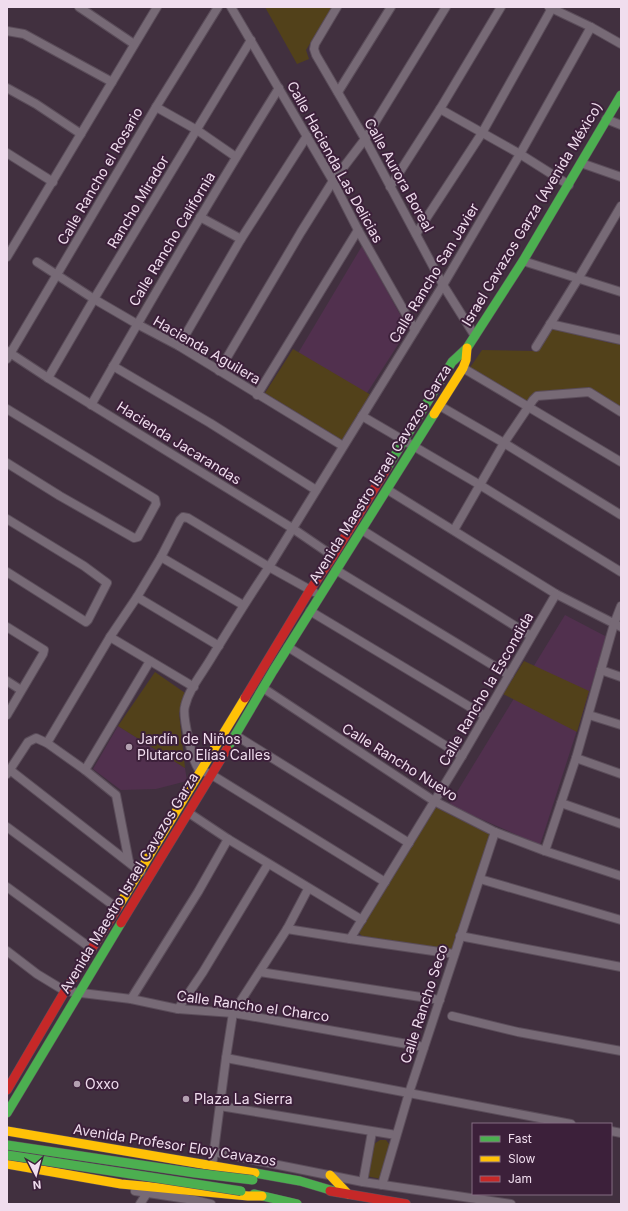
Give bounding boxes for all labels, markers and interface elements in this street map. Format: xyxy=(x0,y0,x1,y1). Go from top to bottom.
street label: Calle Hacienda Las Delicias xyxy=(284,78,387,246)
street label: Israel Cavazos Garza (Avenida México) xyxy=(458,99,605,329)
street label: Calle Rancho el Rosario xyxy=(53,104,146,247)
street label: Calle Aurora Boreal xyxy=(361,115,438,235)
street label: Rancho Mirador xyxy=(103,152,172,251)
street label: Calle Rancho California xyxy=(125,168,218,309)
street label: Calle Rancho San Javier xyxy=(385,200,482,346)
street label: Hacienda Aguilera xyxy=(151,312,264,387)
street label: Avenida Maestro Israel Cavazos Garza xyxy=(305,361,454,586)
street label: Hacienda Jacarandas xyxy=(114,397,245,488)
street label: Calle Rancho la Escondida xyxy=(435,609,537,769)
street label: Calle Rancho Nuevo xyxy=(339,719,461,804)
place label: Jardín de Niños Plutarco Elías Calles xyxy=(137,730,270,763)
marker: Jardín de Niños Plutarco Elías Calles xyxy=(124,742,134,752)
street label: Avenida Maestro Israel Cavazos Garza xyxy=(56,769,201,996)
street label: Calle Rancho Seco xyxy=(396,942,451,1066)
street label: Calle Rancho el Charco xyxy=(176,986,330,1025)
place label: Oxxo xyxy=(85,1075,119,1092)
marker: Oxxo xyxy=(72,1079,82,1089)
place label: Plaza La Sierra xyxy=(194,1090,293,1107)
marker: Plaza La Sierra xyxy=(181,1094,191,1104)
street label: Avenida Profesor Eloy Cavazos xyxy=(72,1120,278,1169)
legend xyxy=(472,1123,612,1195)
text: Fast xyxy=(508,1131,532,1146)
text: Slow xyxy=(508,1151,536,1166)
north arrow xyxy=(16,1155,56,1195)
text: Jam xyxy=(508,1171,532,1186)
text: N xyxy=(32,1178,42,1192)

